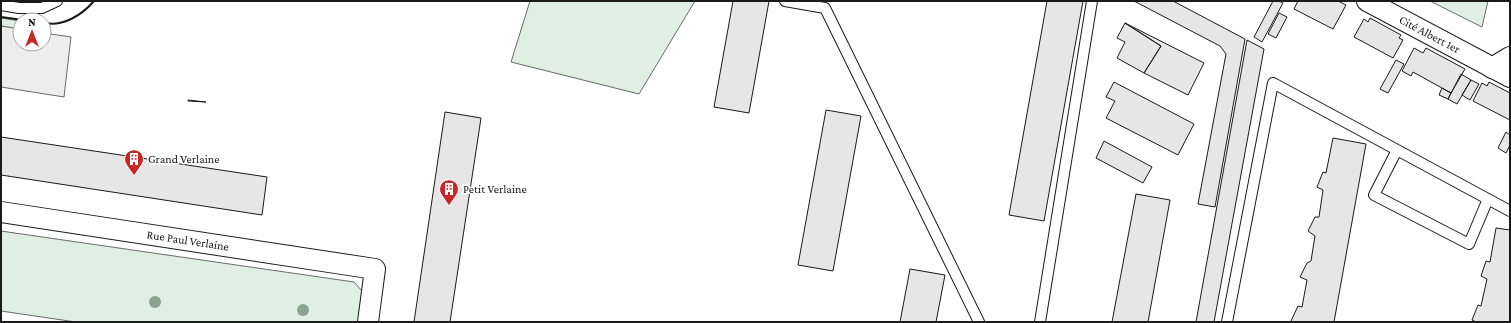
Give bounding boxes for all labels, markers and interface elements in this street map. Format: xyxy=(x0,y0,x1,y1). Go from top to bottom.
north arrow xyxy=(12,12,52,52)
street label: Cité Albert 1er xyxy=(1397,12,1463,57)
text: N xyxy=(28,16,36,28)
building icon: Grand Verlaine xyxy=(123,148,145,176)
place label: Grand Verlaine xyxy=(148,152,220,166)
building icon: Petit Verlaine xyxy=(438,178,460,206)
place label: Petit Verlaine xyxy=(463,182,527,196)
street label: Rue Paul Verlaine xyxy=(146,227,230,254)

